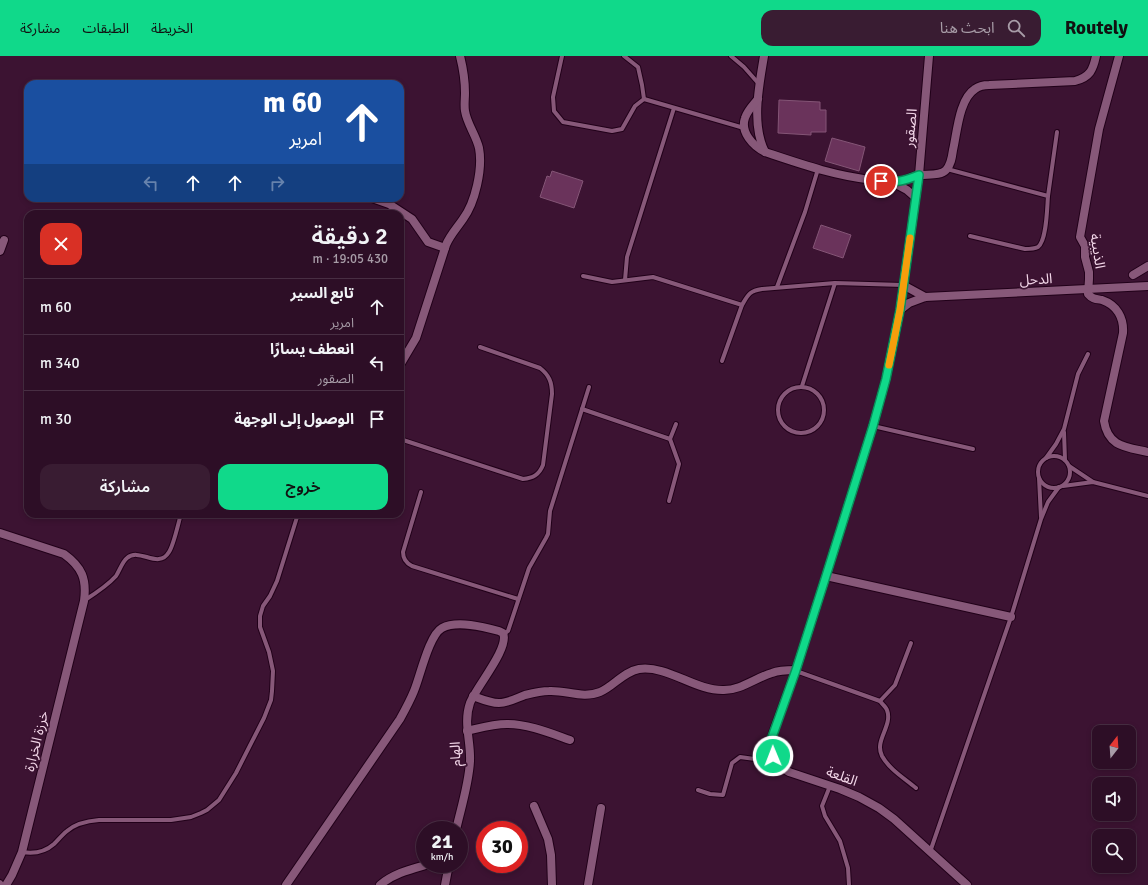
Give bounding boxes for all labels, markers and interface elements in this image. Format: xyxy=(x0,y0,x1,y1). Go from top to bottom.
search box xyxy=(761,10,1041,46)
text: Routely xyxy=(1065,16,1128,40)
icon: search xyxy=(1005,17,1027,39)
text: ابحث هنا xyxy=(940,19,995,37)
text: مشاركة xyxy=(20,20,60,37)
text: الطبقات xyxy=(82,20,129,37)
text: الخريطة xyxy=(151,20,193,37)
text: 60 m xyxy=(263,86,322,120)
icon: ahead xyxy=(336,96,388,148)
street label: الصقور xyxy=(900,108,921,149)
text: امرير xyxy=(289,128,322,150)
pin xyxy=(864,164,898,198)
icon: arrive xyxy=(870,170,892,192)
icon: left xyxy=(140,172,162,194)
icon: ahead xyxy=(182,172,204,194)
icon: ahead xyxy=(224,172,246,194)
icon: right xyxy=(266,172,288,194)
text: 2 دقيقة xyxy=(312,221,388,251)
button: close xyxy=(40,223,82,265)
street label: الذيبية xyxy=(1086,232,1109,270)
text: 430 m · 19:05 xyxy=(312,251,388,267)
street label: الدحل xyxy=(1019,270,1053,289)
text: تابع السير xyxy=(291,284,354,302)
icon: ahead xyxy=(366,296,388,318)
text: 60 m xyxy=(40,298,71,316)
text: امرير xyxy=(330,315,354,331)
text: انعطف يسارًا xyxy=(270,340,354,358)
icon: left xyxy=(366,352,388,374)
text: 340 m xyxy=(40,354,80,372)
text: الصقور xyxy=(318,371,354,387)
icon: arrive xyxy=(366,408,388,430)
text: 30 m xyxy=(40,410,71,428)
text: الوصول إلى الوجهة xyxy=(234,410,354,428)
button: مشاركة xyxy=(40,464,210,510)
button: خروج xyxy=(218,464,388,510)
street label: خرزة الخرارة xyxy=(21,709,52,773)
north arrow xyxy=(1092,725,1136,769)
map controls xyxy=(1092,725,1136,873)
position arrow xyxy=(752,735,794,777)
street label: الهام xyxy=(447,741,466,767)
street label: القلعة xyxy=(824,763,860,790)
button: sound xyxy=(1092,777,1136,821)
speed limit sign: 30 xyxy=(476,821,528,873)
text: 21 xyxy=(431,829,453,854)
button: search xyxy=(1092,829,1136,873)
text: km/h xyxy=(431,851,453,863)

